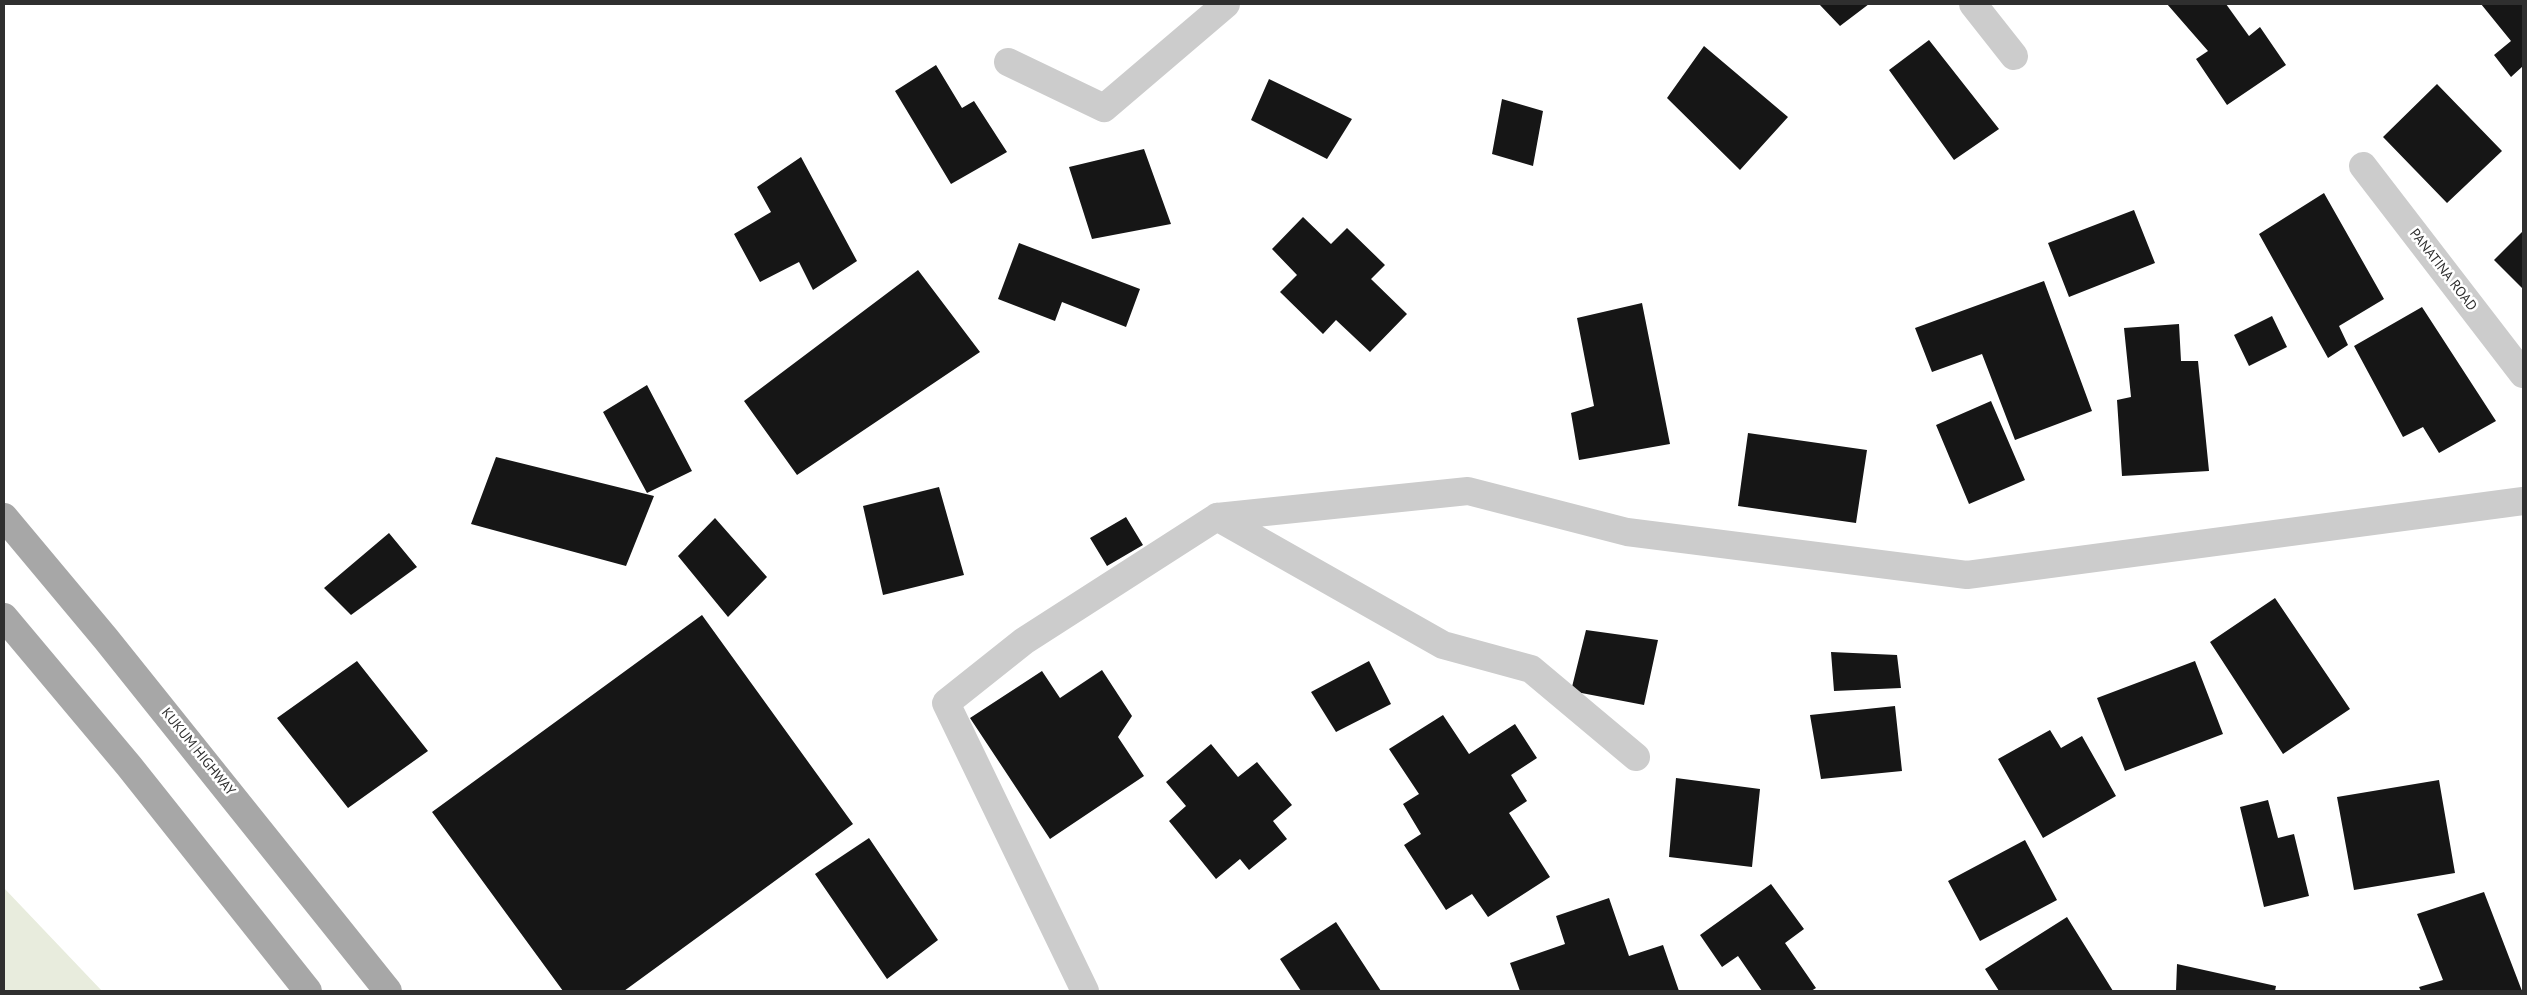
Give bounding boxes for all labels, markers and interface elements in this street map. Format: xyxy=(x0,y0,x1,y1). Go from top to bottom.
street label: PANATINA ROAD xyxy=(2406,226,2480,314)
street label: KUKUM HIGHWAY xyxy=(158,705,238,799)

